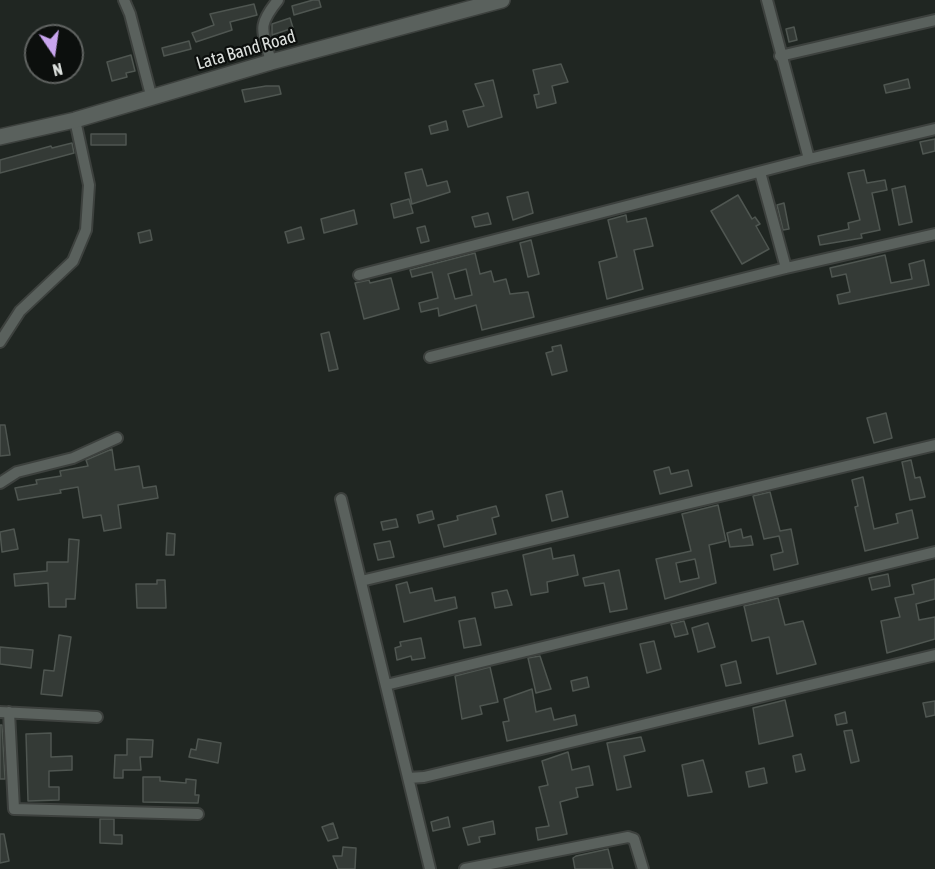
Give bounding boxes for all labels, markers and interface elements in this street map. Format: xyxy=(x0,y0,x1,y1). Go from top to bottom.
north arrow xyxy=(24,24,84,84)
street label: Lata Band Road xyxy=(194,26,298,74)
text: N xyxy=(51,60,64,79)

